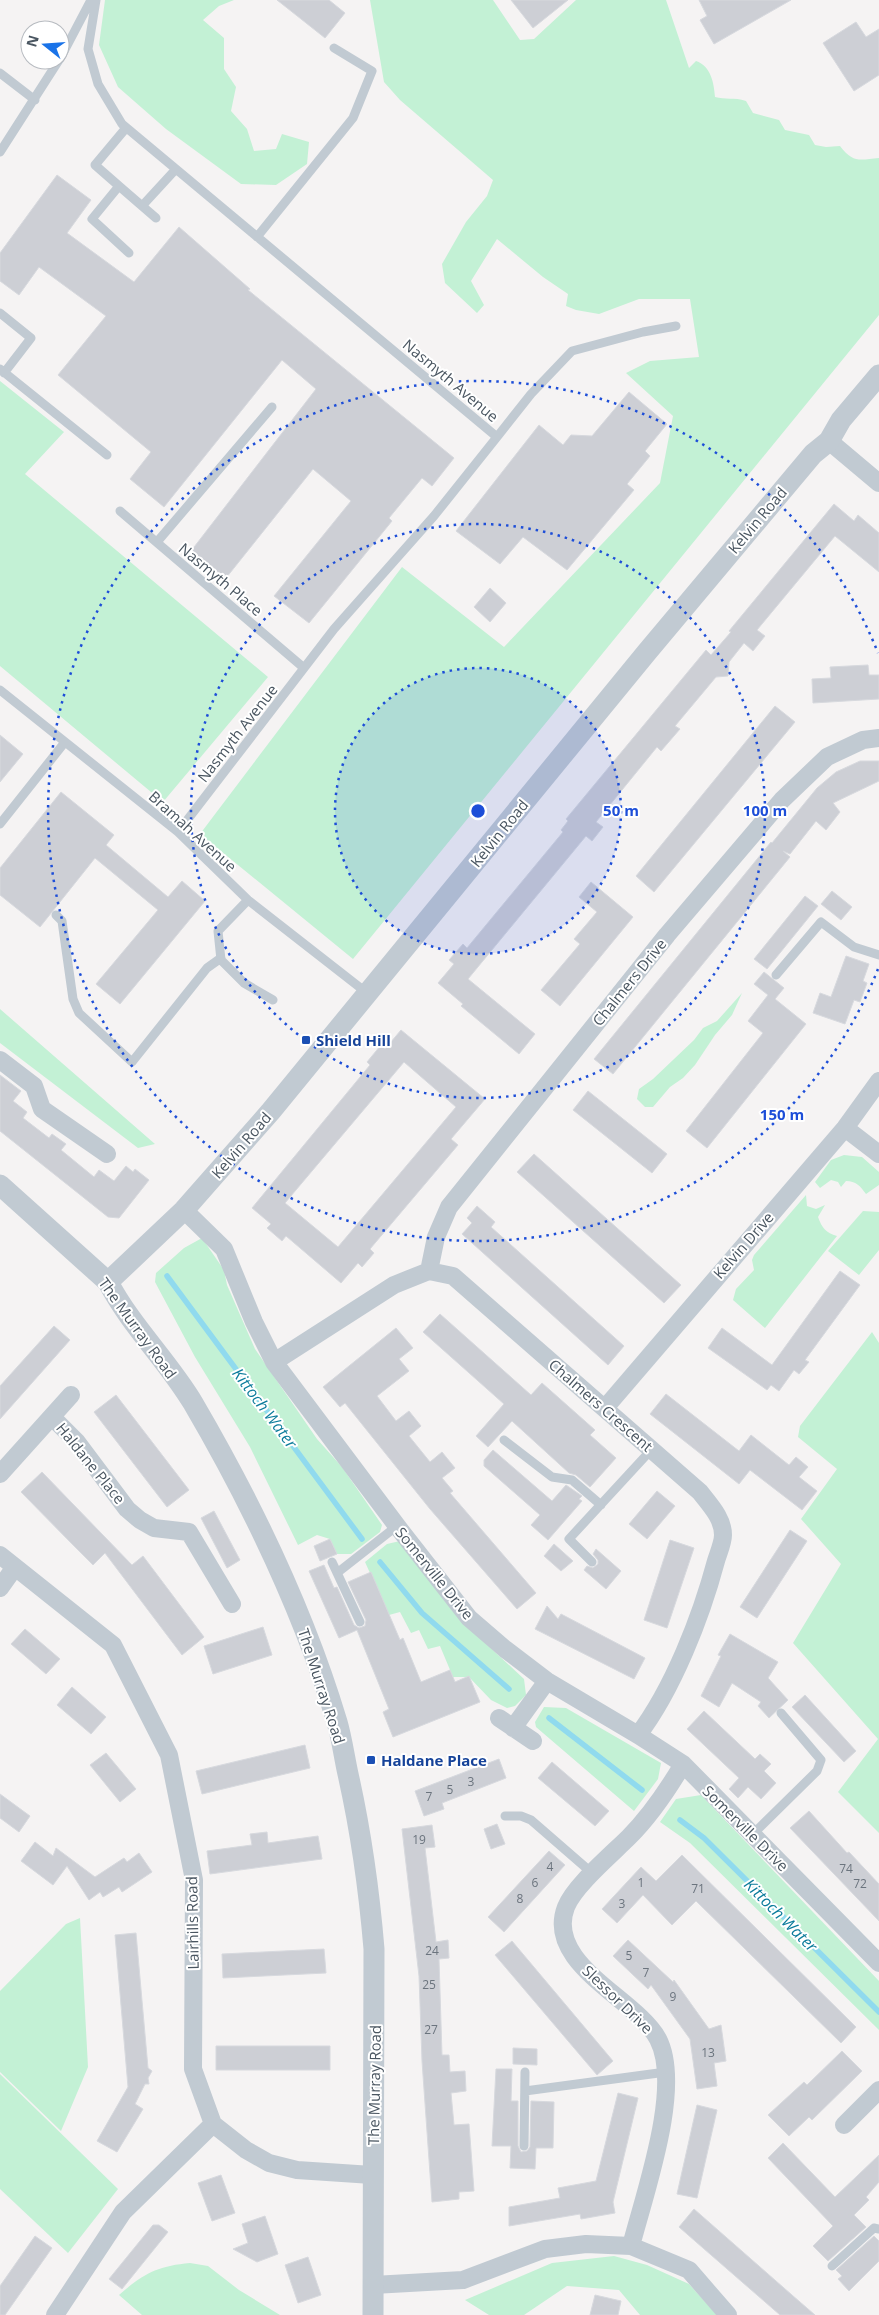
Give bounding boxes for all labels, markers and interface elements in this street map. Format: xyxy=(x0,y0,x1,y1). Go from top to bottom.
north arrow xyxy=(20,20,70,70)
text: N xyxy=(21,33,43,49)
street label: Nasmyth Avenue xyxy=(399,334,503,426)
street label: Kelvin Road xyxy=(723,482,791,558)
street label: Nasmyth Place xyxy=(175,538,267,620)
street label: Nasmyth Avenue xyxy=(193,680,281,786)
street label: Bramah Avenue xyxy=(145,786,241,876)
street label: Kelvin Road xyxy=(466,795,532,871)
text: 50 m xyxy=(603,800,639,820)
text: 100 m xyxy=(743,800,787,820)
centre of rings xyxy=(469,802,487,820)
street label: Chalmers Drive xyxy=(588,934,670,1030)
place label: Shield Hill xyxy=(316,1030,391,1050)
marker: Shield Hill xyxy=(300,1034,312,1046)
text: 150 m xyxy=(760,1104,804,1124)
street label: Kelvin Road xyxy=(207,1108,275,1182)
street label: Kelvin Drive xyxy=(708,1207,778,1283)
street label: The Murray Road xyxy=(95,1273,181,1383)
street label: Chalmers Crescent xyxy=(545,1354,657,1456)
water label: Kittoch Water xyxy=(227,1363,303,1453)
street label: Haldane Place xyxy=(52,1418,130,1508)
street label: Somerville Drive xyxy=(391,1523,479,1623)
street label: The Murray Road xyxy=(294,1626,350,1746)
place label: Haldane Place xyxy=(381,1750,487,1770)
marker: Haldane Place xyxy=(365,1754,377,1766)
house number: 3 xyxy=(468,1773,475,1790)
house number: 5 xyxy=(447,1781,454,1798)
street label: Somerville Drive xyxy=(699,1781,793,1875)
house number: 7 xyxy=(426,1788,433,1805)
house number: 19 xyxy=(412,1831,426,1848)
house number: 4 xyxy=(547,1858,554,1875)
house number: 74 xyxy=(839,1860,853,1877)
water label: Kittoch Water xyxy=(739,1873,823,1957)
house number: 6 xyxy=(532,1874,539,1891)
house number: 1 xyxy=(638,1874,644,1891)
house number: 72 xyxy=(853,1875,867,1892)
street label: Lairhills Road xyxy=(181,1876,203,1970)
house number: 71 xyxy=(691,1880,705,1897)
house number: 8 xyxy=(517,1890,524,1907)
house number: 3 xyxy=(619,1895,626,1912)
house number: 24 xyxy=(425,1942,439,1959)
house number: 5 xyxy=(626,1947,633,1964)
street label: Slessor Drive xyxy=(579,1960,657,2038)
house number: 7 xyxy=(643,1964,650,1981)
house number: 25 xyxy=(422,1976,436,1993)
house number: 9 xyxy=(670,1988,677,2005)
house number: 27 xyxy=(424,2021,438,2038)
street label: The Murray Road xyxy=(363,2025,385,2145)
house number: 13 xyxy=(701,2044,715,2061)

